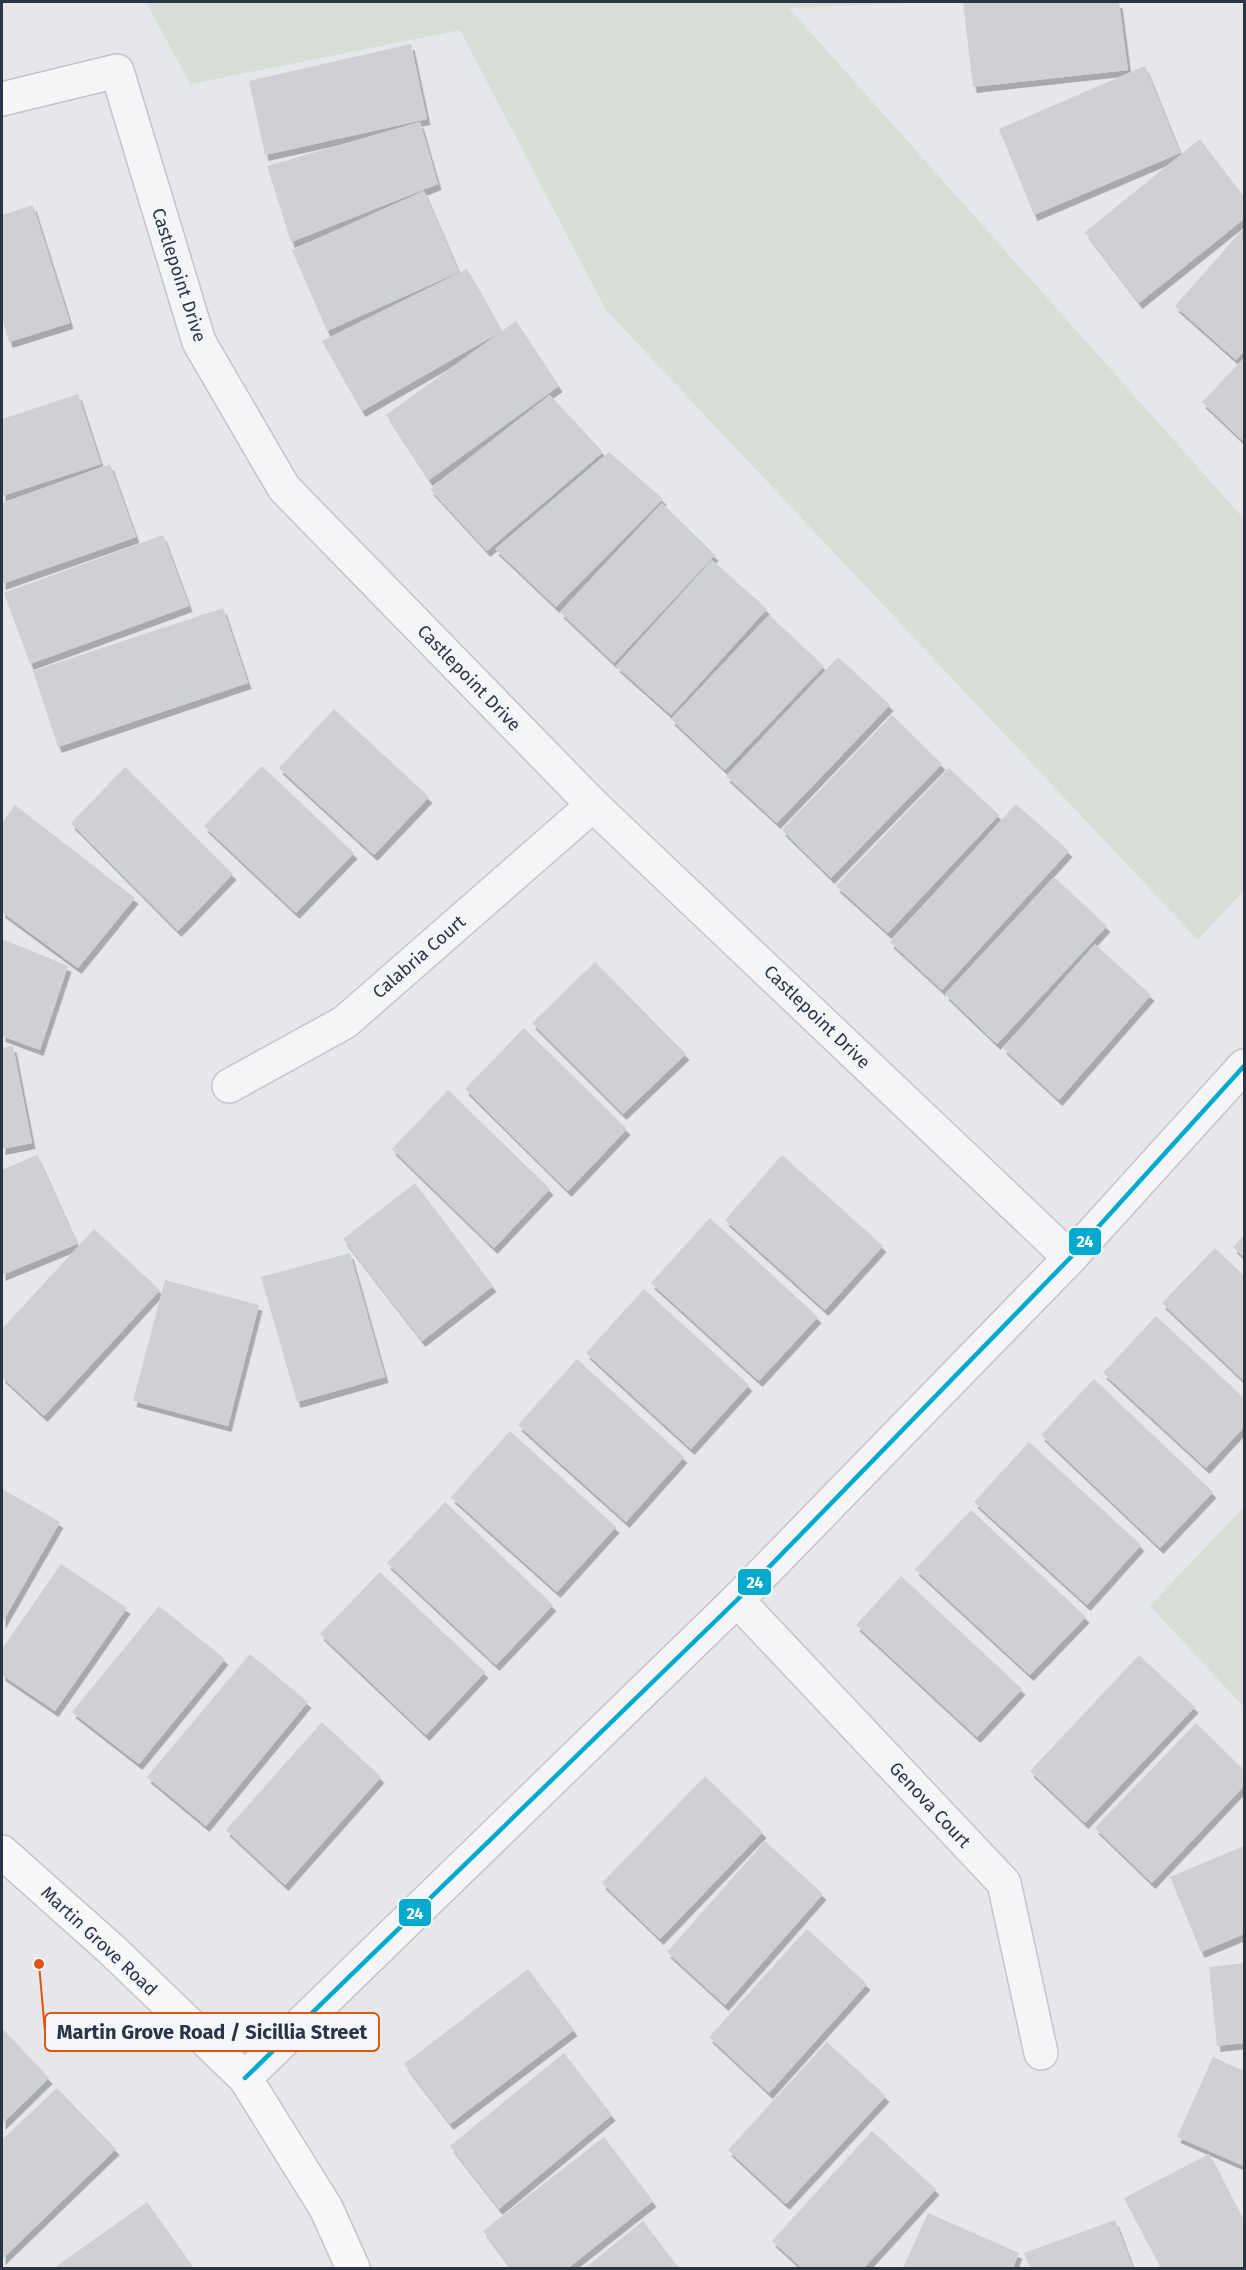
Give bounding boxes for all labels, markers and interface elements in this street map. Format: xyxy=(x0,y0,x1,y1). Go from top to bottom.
street label: Castlepoint Drive xyxy=(147,205,211,345)
street label: Castlepoint Drive xyxy=(413,620,525,736)
street label: Calabria Court xyxy=(368,910,470,1003)
street label: Castlepoint Drive xyxy=(759,961,875,1073)
line badge: 24 xyxy=(1068,1227,1102,1256)
text: 24 xyxy=(1077,1232,1093,1251)
line badge: 24 xyxy=(737,1568,772,1596)
text: 24 xyxy=(747,1573,763,1592)
street label: Genova Court xyxy=(885,1757,976,1853)
street label: Martin Grove Road xyxy=(36,1882,162,2000)
line badge: 24 xyxy=(398,1898,432,1927)
text: 24 xyxy=(407,1904,423,1923)
callout: Martin Grove Road / Sicillia Street xyxy=(45,2013,379,2051)
text: Martin Grove Road / Sicillia Street xyxy=(57,2020,367,2044)

